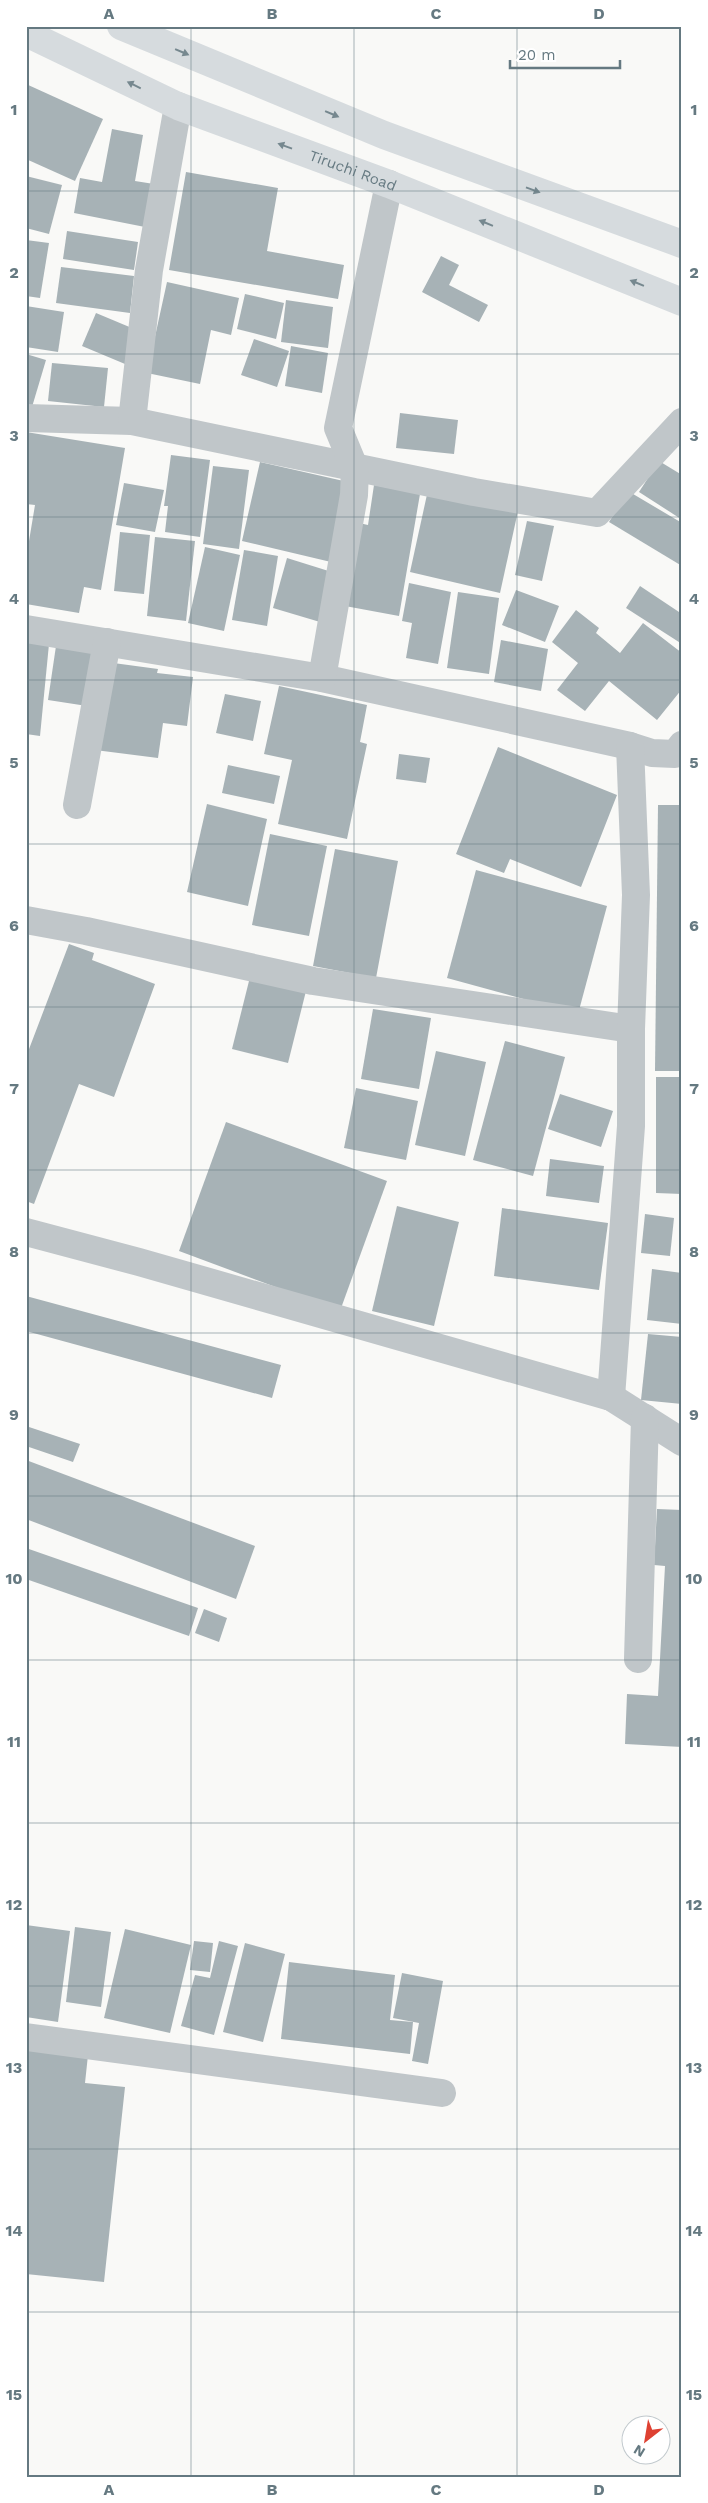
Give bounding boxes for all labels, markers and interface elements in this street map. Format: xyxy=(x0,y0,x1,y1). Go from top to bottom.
text: A xyxy=(104,4,115,23)
text: B xyxy=(267,4,278,23)
text: C xyxy=(431,4,442,23)
text: D xyxy=(593,4,605,23)
scale bar xyxy=(510,38,620,70)
text: 20 m xyxy=(518,46,556,64)
one-way arrow xyxy=(175,48,189,56)
one-way arrow xyxy=(127,81,142,89)
text: 1 xyxy=(11,100,17,119)
text: 1 xyxy=(691,100,697,119)
one-way arrow xyxy=(325,110,339,118)
one-way arrow xyxy=(277,142,292,150)
street label: Tiruchi Road xyxy=(307,146,399,195)
one-way arrow xyxy=(526,186,541,194)
one-way arrow xyxy=(479,218,493,226)
text: 2 xyxy=(9,263,19,282)
text: 2 xyxy=(689,263,699,282)
one-way arrow xyxy=(629,279,644,287)
text: 3 xyxy=(9,426,19,445)
text: 3 xyxy=(689,426,699,445)
text: 4 xyxy=(9,589,19,608)
text: 4 xyxy=(689,589,699,608)
text: 5 xyxy=(9,753,19,772)
text: 5 xyxy=(689,753,699,772)
text: 6 xyxy=(9,916,19,935)
text: 6 xyxy=(689,916,699,935)
text: 7 xyxy=(9,1079,19,1098)
text: 7 xyxy=(689,1079,699,1098)
text: 8 xyxy=(9,1242,19,1261)
text: 8 xyxy=(689,1242,699,1261)
text: 9 xyxy=(9,1405,19,1424)
text: 9 xyxy=(689,1405,699,1424)
text: 10 xyxy=(5,1569,23,1588)
text: 10 xyxy=(685,1569,703,1588)
text: 11 xyxy=(7,1732,21,1751)
text: 11 xyxy=(687,1732,701,1751)
text: 12 xyxy=(6,1895,22,1914)
text: 12 xyxy=(686,1895,702,1914)
text: 13 xyxy=(6,2058,22,2077)
text: 13 xyxy=(686,2058,702,2077)
text: 14 xyxy=(5,2221,23,2240)
text: 14 xyxy=(685,2221,703,2240)
text: 15 xyxy=(6,2385,22,2404)
text: 15 xyxy=(686,2385,702,2404)
north arrow xyxy=(620,2416,670,2466)
text: N xyxy=(631,2442,648,2461)
text: A xyxy=(104,2480,115,2499)
text: B xyxy=(267,2480,278,2499)
text: C xyxy=(431,2480,442,2499)
text: D xyxy=(593,2480,605,2499)

